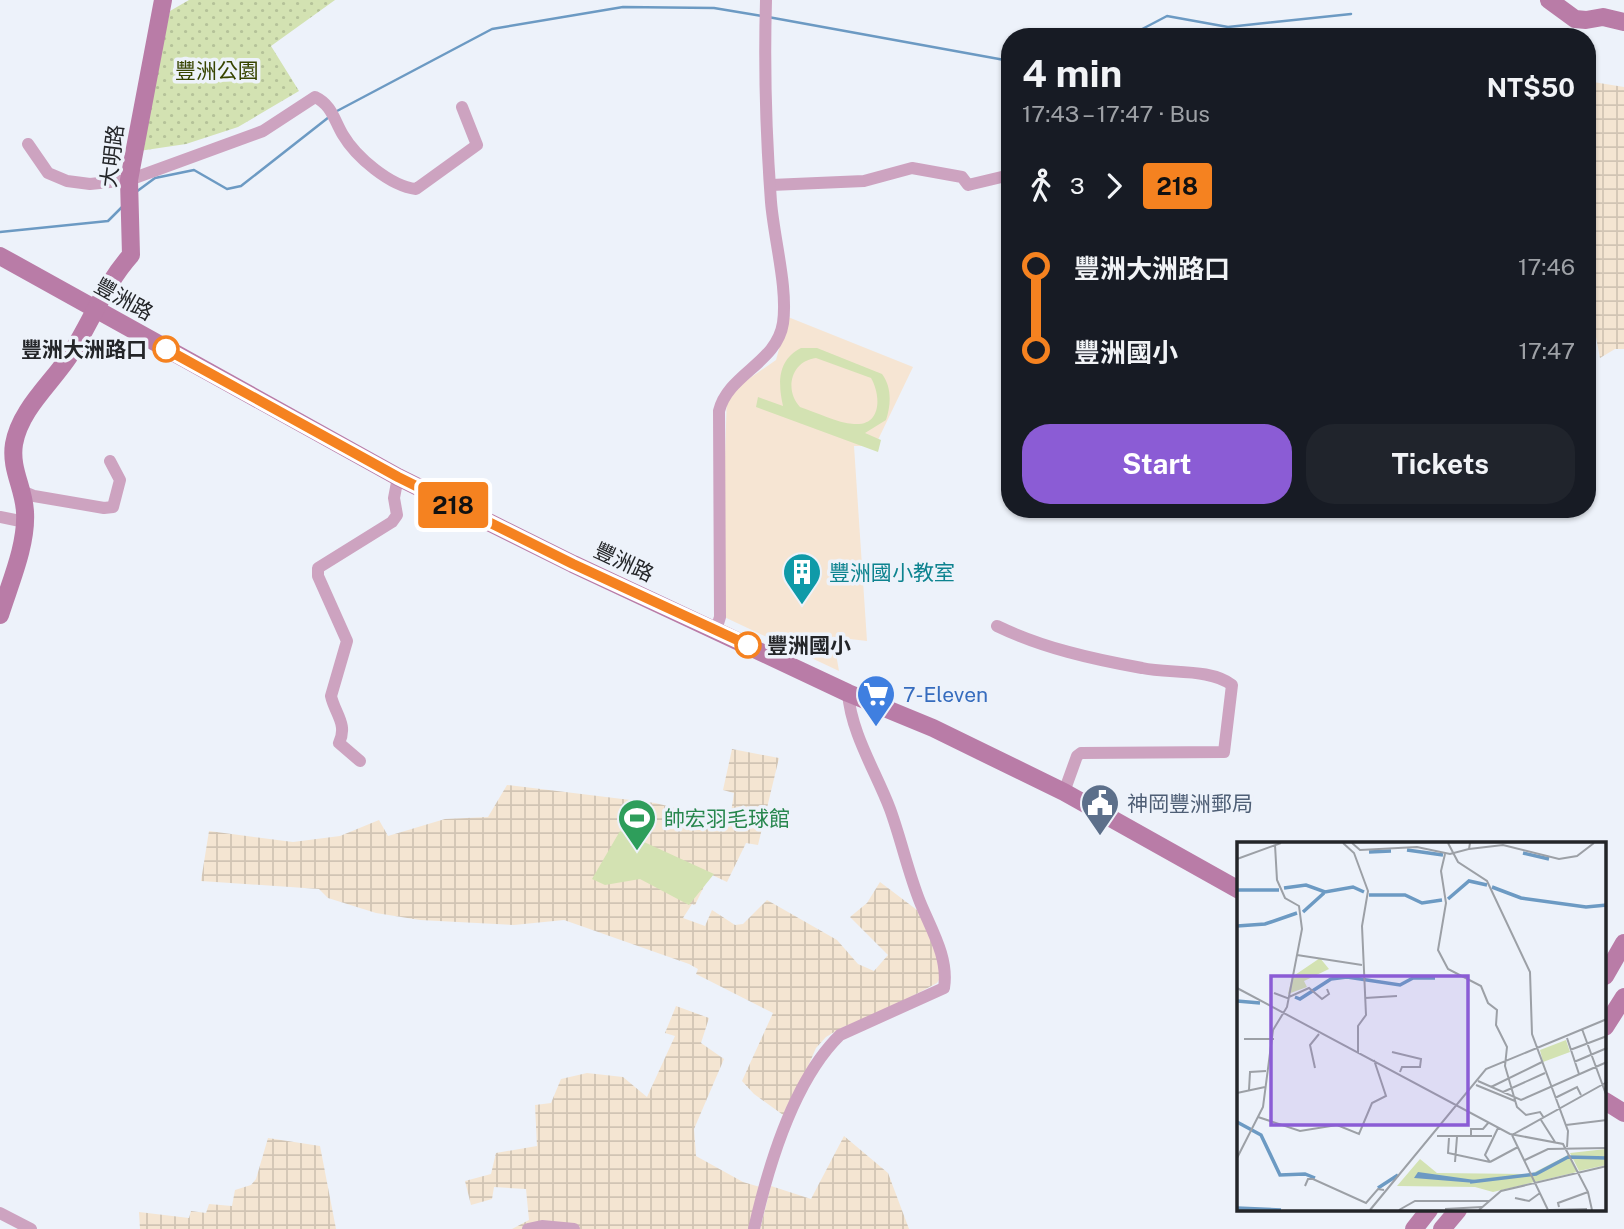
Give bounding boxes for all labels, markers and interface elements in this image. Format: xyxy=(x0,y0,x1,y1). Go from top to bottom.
text: 4 min xyxy=(1022,51,1122,96)
park label: 豐洲公園 xyxy=(175,58,259,83)
text: NT$50 xyxy=(1487,72,1575,103)
text: 17:43 – 17:47 · Bus xyxy=(1022,100,1210,127)
street label: 大明路 xyxy=(96,123,128,189)
icon: walk xyxy=(1022,167,1060,205)
icon: forward xyxy=(1095,167,1133,205)
text: 3 xyxy=(1070,172,1085,199)
text: 218 xyxy=(1157,172,1198,200)
text: 豐洲大洲路口 xyxy=(1074,253,1230,284)
text: 17:46 xyxy=(1518,253,1575,280)
street label: 豐洲路 xyxy=(90,273,158,325)
marker: 豐洲大洲路口 xyxy=(153,336,179,362)
place label: 豐洲大洲路口 xyxy=(21,337,147,362)
text: 豐洲國小 xyxy=(1074,337,1178,368)
text: 17:47 xyxy=(1519,337,1575,364)
button: Start xyxy=(1022,424,1292,504)
button: Tickets xyxy=(1306,424,1575,504)
line badge: 218 xyxy=(413,482,493,528)
text: 218 xyxy=(432,491,474,519)
street label: 豐洲路 xyxy=(590,537,658,587)
building icon: 豐洲國小教室 xyxy=(781,551,823,606)
place label: 豐洲國小教室 xyxy=(829,560,955,585)
marker: 豐洲國小 xyxy=(735,632,761,658)
place label: 豐洲國小 xyxy=(767,633,851,658)
supermarket icon: 7-Eleven xyxy=(855,673,897,728)
place label: 7-Eleven xyxy=(903,682,988,707)
public building icon: 神岡豐洲郵局 xyxy=(1079,782,1121,837)
place label: 神岡豐洲郵局 xyxy=(1127,791,1253,816)
sports icon: 帥宏羽毛球館 xyxy=(616,797,658,852)
place label: 帥宏羽毛球館 xyxy=(664,806,790,831)
inset map xyxy=(1237,842,1606,1212)

